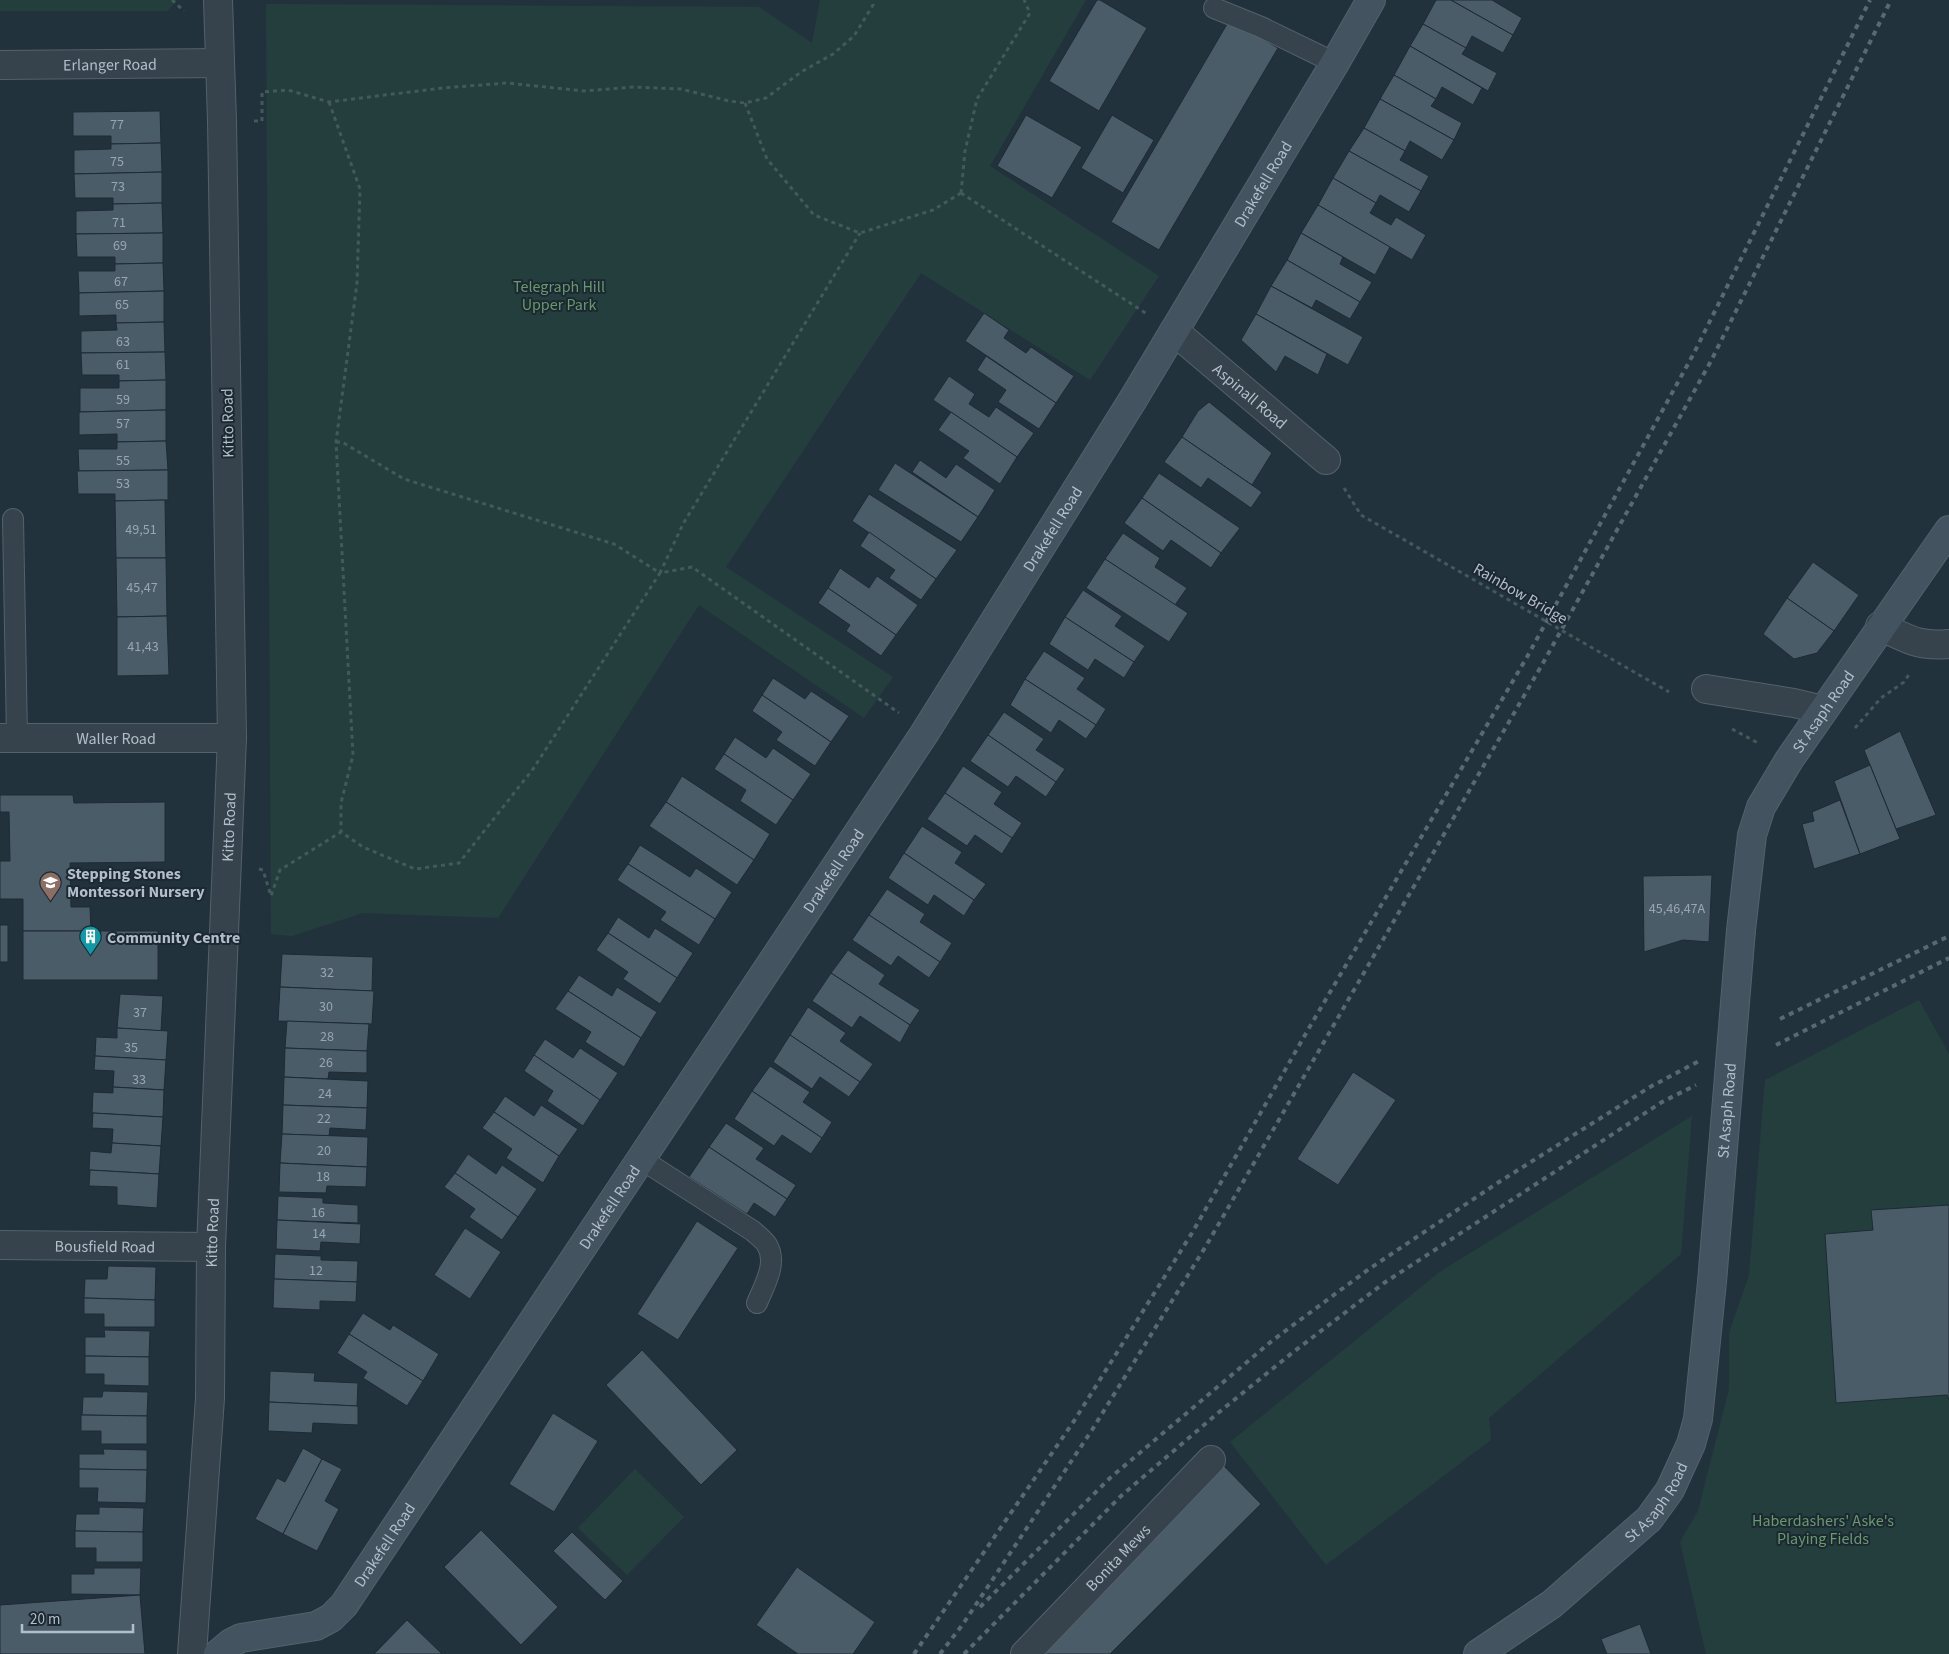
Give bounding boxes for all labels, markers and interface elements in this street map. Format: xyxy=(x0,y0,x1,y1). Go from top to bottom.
street label: Erlanger Road xyxy=(63,54,157,76)
house number: 77 xyxy=(110,115,124,135)
street label: Drakefell Road xyxy=(1229,137,1298,231)
house number: 75 xyxy=(110,152,124,172)
house number: 73 xyxy=(111,177,125,197)
house number: 71 xyxy=(112,213,126,233)
house number: 69 xyxy=(113,236,127,256)
house number: 67 xyxy=(114,272,128,292)
park label: Telegraph Hill Upper Park xyxy=(513,276,605,316)
house number: 65 xyxy=(115,295,129,315)
house number: 63 xyxy=(116,332,130,352)
house number: 61 xyxy=(116,355,130,375)
street label: Aspinall Road xyxy=(1208,359,1291,434)
street label: Kitto Road xyxy=(216,388,240,458)
house number: 59 xyxy=(116,390,130,410)
house number: 57 xyxy=(116,414,130,434)
house number: 55 xyxy=(116,451,130,471)
house number: 53 xyxy=(116,474,130,494)
street label: Drakefell Road xyxy=(1018,482,1088,576)
house number: 49,51 xyxy=(125,520,157,540)
street label: Rainbow Bridge xyxy=(1469,558,1572,630)
house number: 45,47 xyxy=(126,578,158,598)
house number: 41,43 xyxy=(127,637,159,657)
street label: St Asaph Road xyxy=(1787,666,1860,758)
street label: Waller Road xyxy=(76,728,156,750)
street label: Kitto Road xyxy=(217,792,242,862)
street label: Drakefell Road xyxy=(798,825,870,917)
place label: Stepping Stones Montessori Nursery xyxy=(67,863,205,903)
school or university icon: Stepping Stones Montessori Nursery xyxy=(39,870,63,901)
house number: 45,46,47A xyxy=(1649,899,1706,919)
building icon: Community Centre xyxy=(79,925,103,956)
place label: Community Centre xyxy=(107,927,240,949)
house number: 32 xyxy=(320,963,334,983)
house number: 30 xyxy=(319,997,333,1017)
house number: 37 xyxy=(133,1003,147,1023)
house number: 28 xyxy=(320,1027,334,1047)
house number: 35 xyxy=(124,1038,138,1058)
house number: 26 xyxy=(319,1053,333,1073)
street label: St Asaph Road xyxy=(1712,1062,1742,1159)
house number: 33 xyxy=(132,1070,146,1090)
house number: 24 xyxy=(318,1084,332,1104)
house number: 22 xyxy=(317,1109,331,1129)
house number: 20 xyxy=(317,1141,331,1161)
street label: Drakefell Road xyxy=(574,1161,646,1254)
house number: 18 xyxy=(316,1167,330,1187)
street label: Kitto Road xyxy=(201,1197,225,1268)
house number: 16 xyxy=(311,1203,325,1223)
house number: 14 xyxy=(312,1224,326,1244)
street label: Bousfield Road xyxy=(55,1236,155,1258)
house number: 12 xyxy=(309,1261,323,1281)
street label: St Asaph Road xyxy=(1620,1459,1693,1548)
street label: Drakefell Road xyxy=(349,1499,421,1592)
park label: Haberdashers' Aske's Playing Fields xyxy=(1752,1510,1894,1550)
street label: Bonita Mews xyxy=(1081,1519,1156,1596)
scale bar xyxy=(22,1602,134,1634)
text: 20 m xyxy=(30,1609,60,1630)

